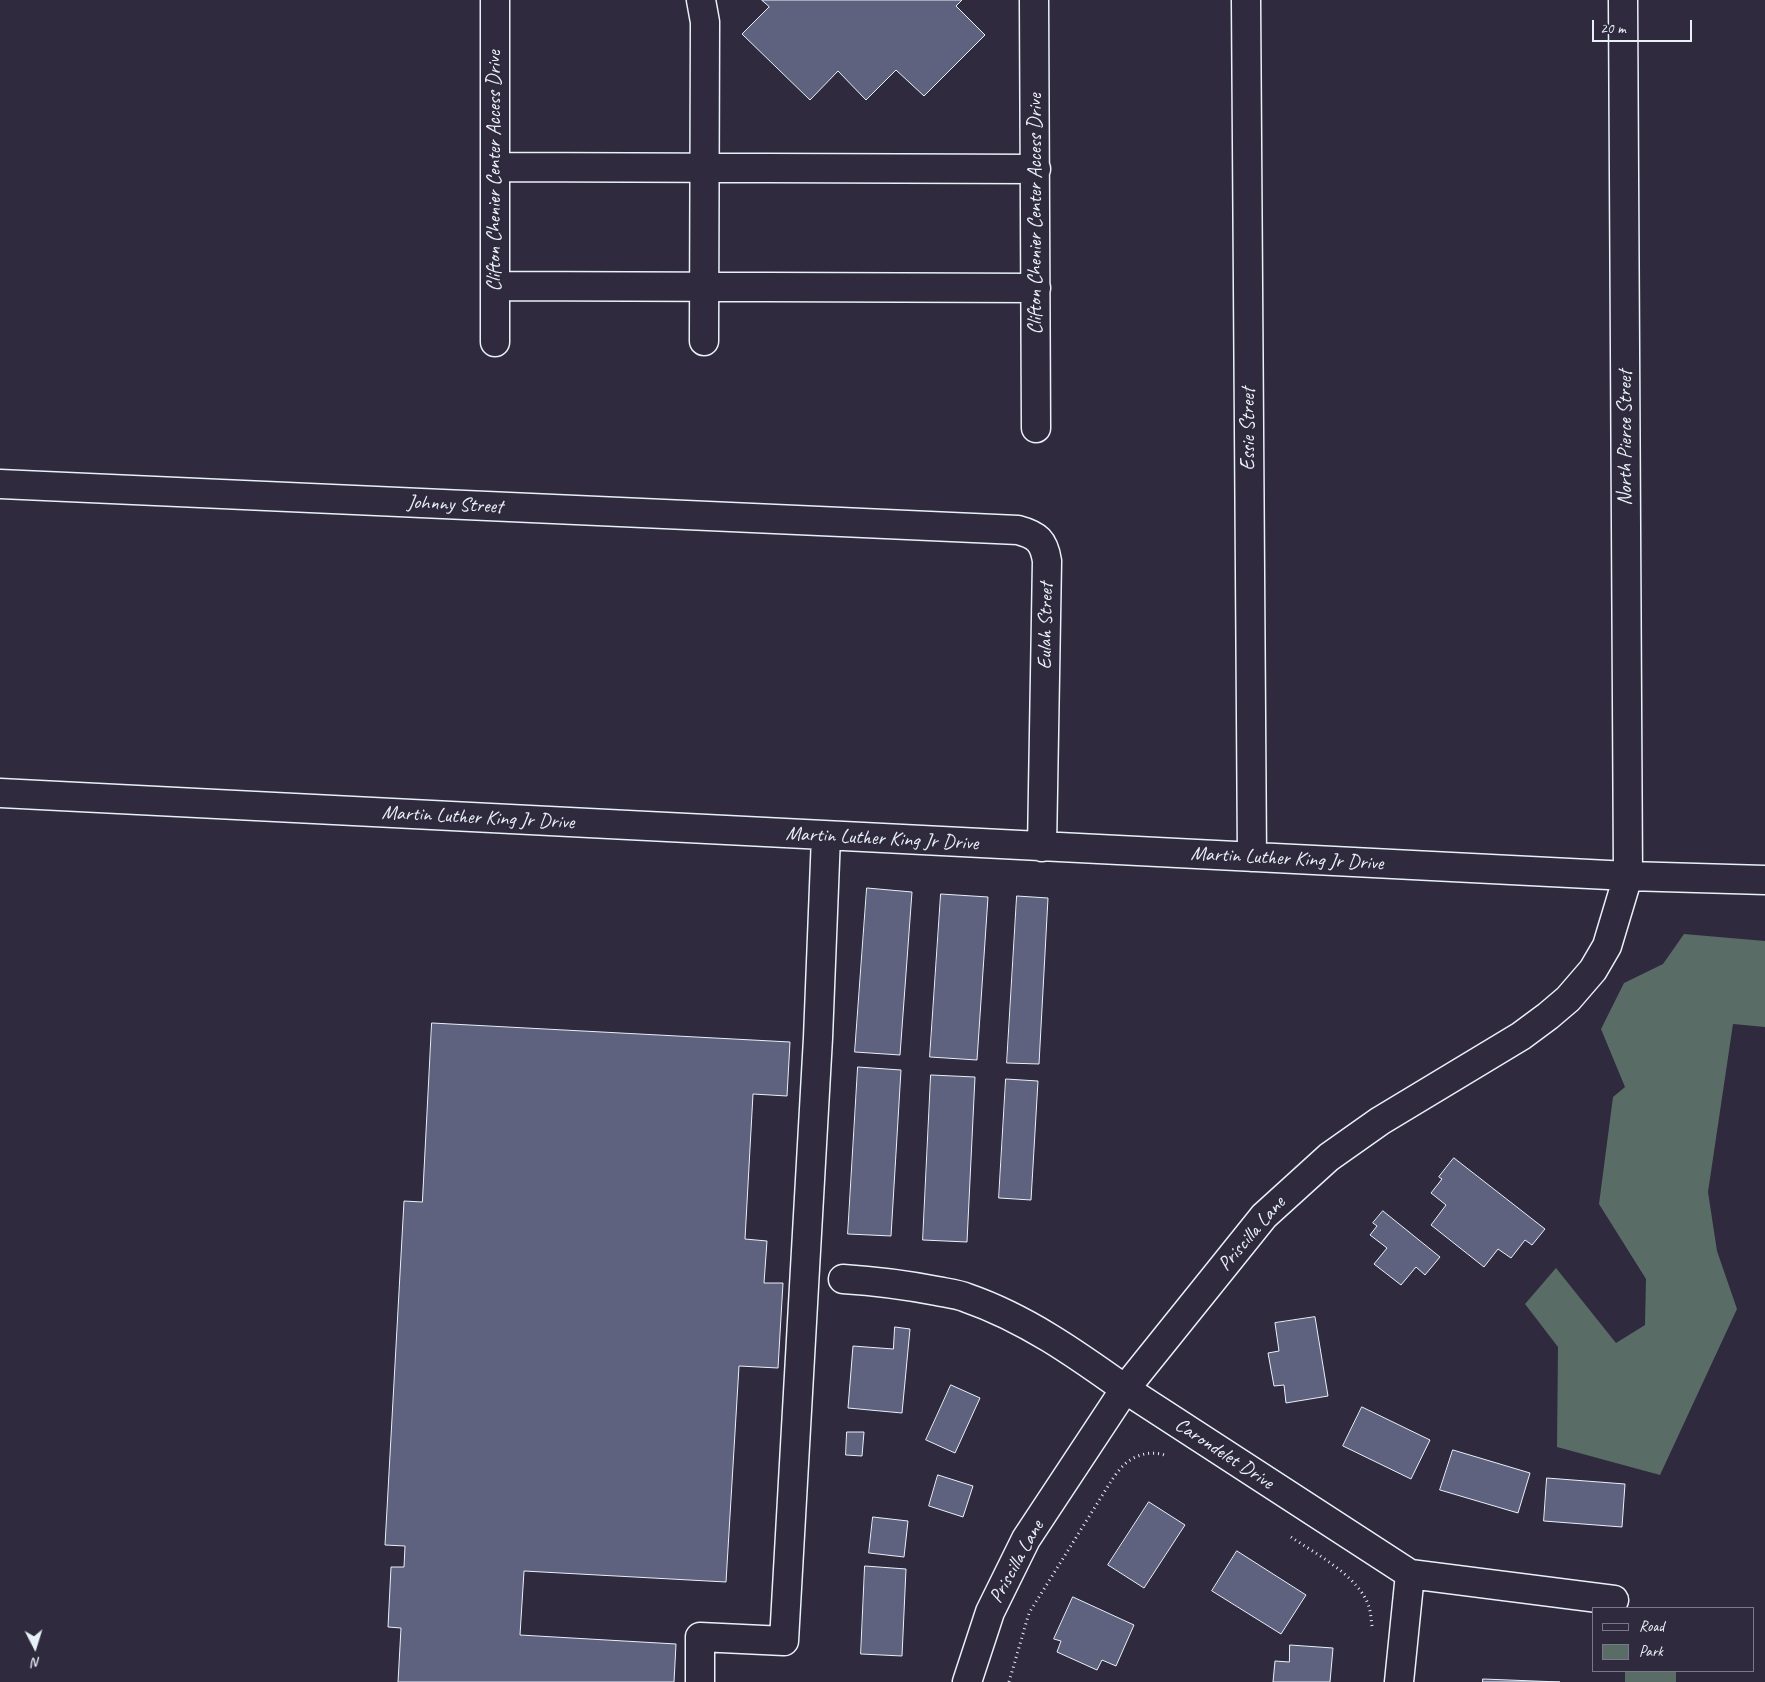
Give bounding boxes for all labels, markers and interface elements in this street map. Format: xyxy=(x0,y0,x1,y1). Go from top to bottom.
scale bar xyxy=(1595,10,1695,42)
text: 20 m xyxy=(1600,19,1626,38)
street label: Clifton Chenier Center Access Drive xyxy=(483,51,507,291)
street label: Clifton Chenier Center Access Drive xyxy=(1024,94,1048,334)
street label: North Pierce Street xyxy=(1614,370,1638,506)
street label: Essie Street xyxy=(1237,388,1261,470)
street label: Johnny Street xyxy=(407,491,503,519)
street label: Eulah Street xyxy=(1033,582,1059,670)
street label: Martin Luther King Jr Drive xyxy=(381,801,575,835)
street label: Martin Luther King Jr Drive xyxy=(785,822,979,856)
street label: Martin Luther King Jr Drive xyxy=(1190,842,1384,876)
street label: Priscilla Lane xyxy=(1213,1192,1291,1276)
street label: Carondelet Drive xyxy=(1170,1413,1278,1495)
street label: Priscilla Lane xyxy=(984,1516,1050,1608)
legend xyxy=(1592,1607,1755,1672)
text: Road xyxy=(1639,1617,1664,1636)
north arrow xyxy=(10,1622,60,1672)
text: Park xyxy=(1639,1642,1663,1661)
text: N xyxy=(31,1654,41,1671)

